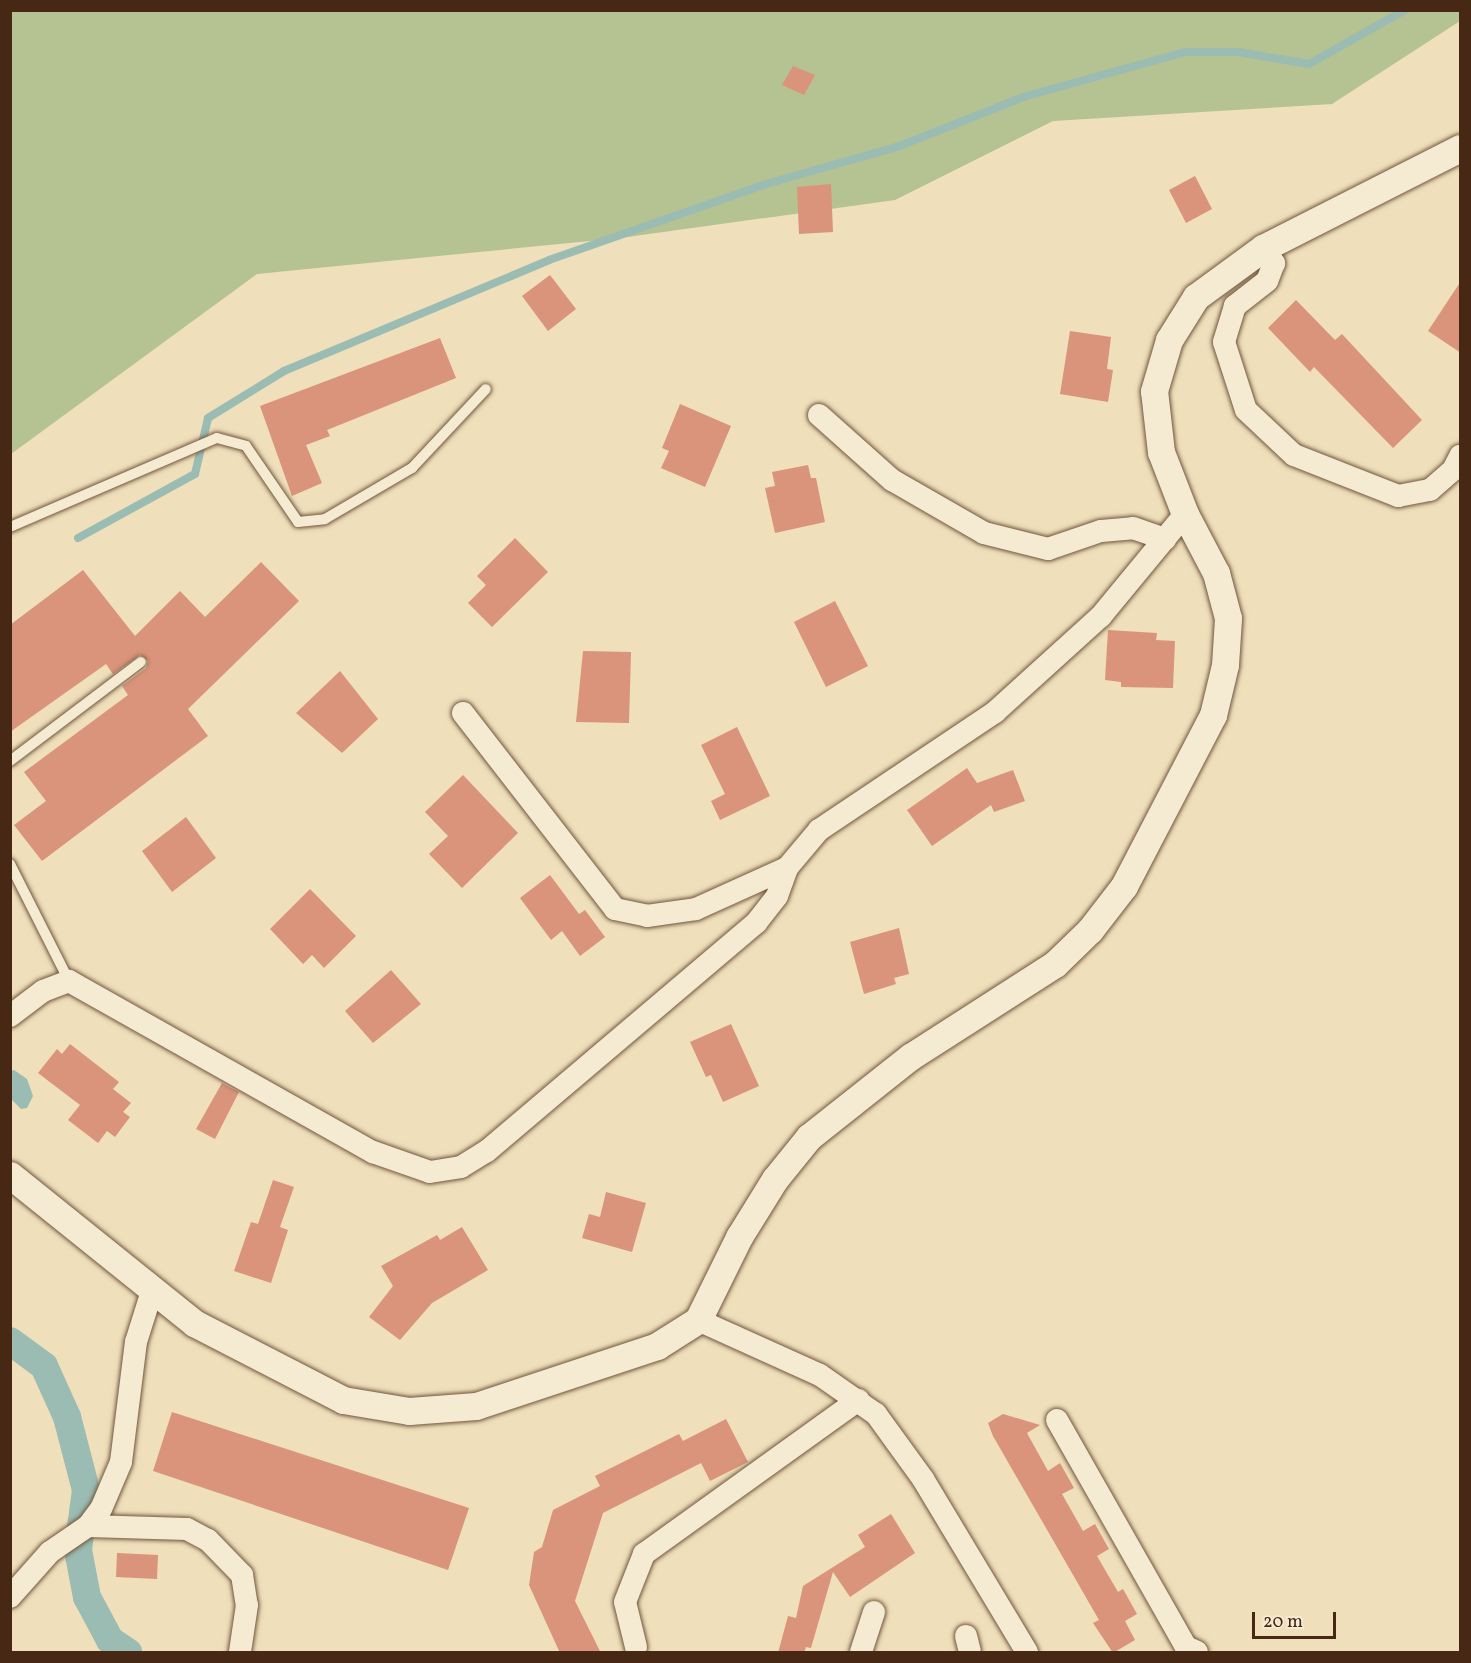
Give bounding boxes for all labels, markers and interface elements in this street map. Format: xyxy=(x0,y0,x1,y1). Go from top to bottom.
scale bar xyxy=(1255,1600,1339,1638)
text: 20 m xyxy=(1263,1610,1303,1635)

